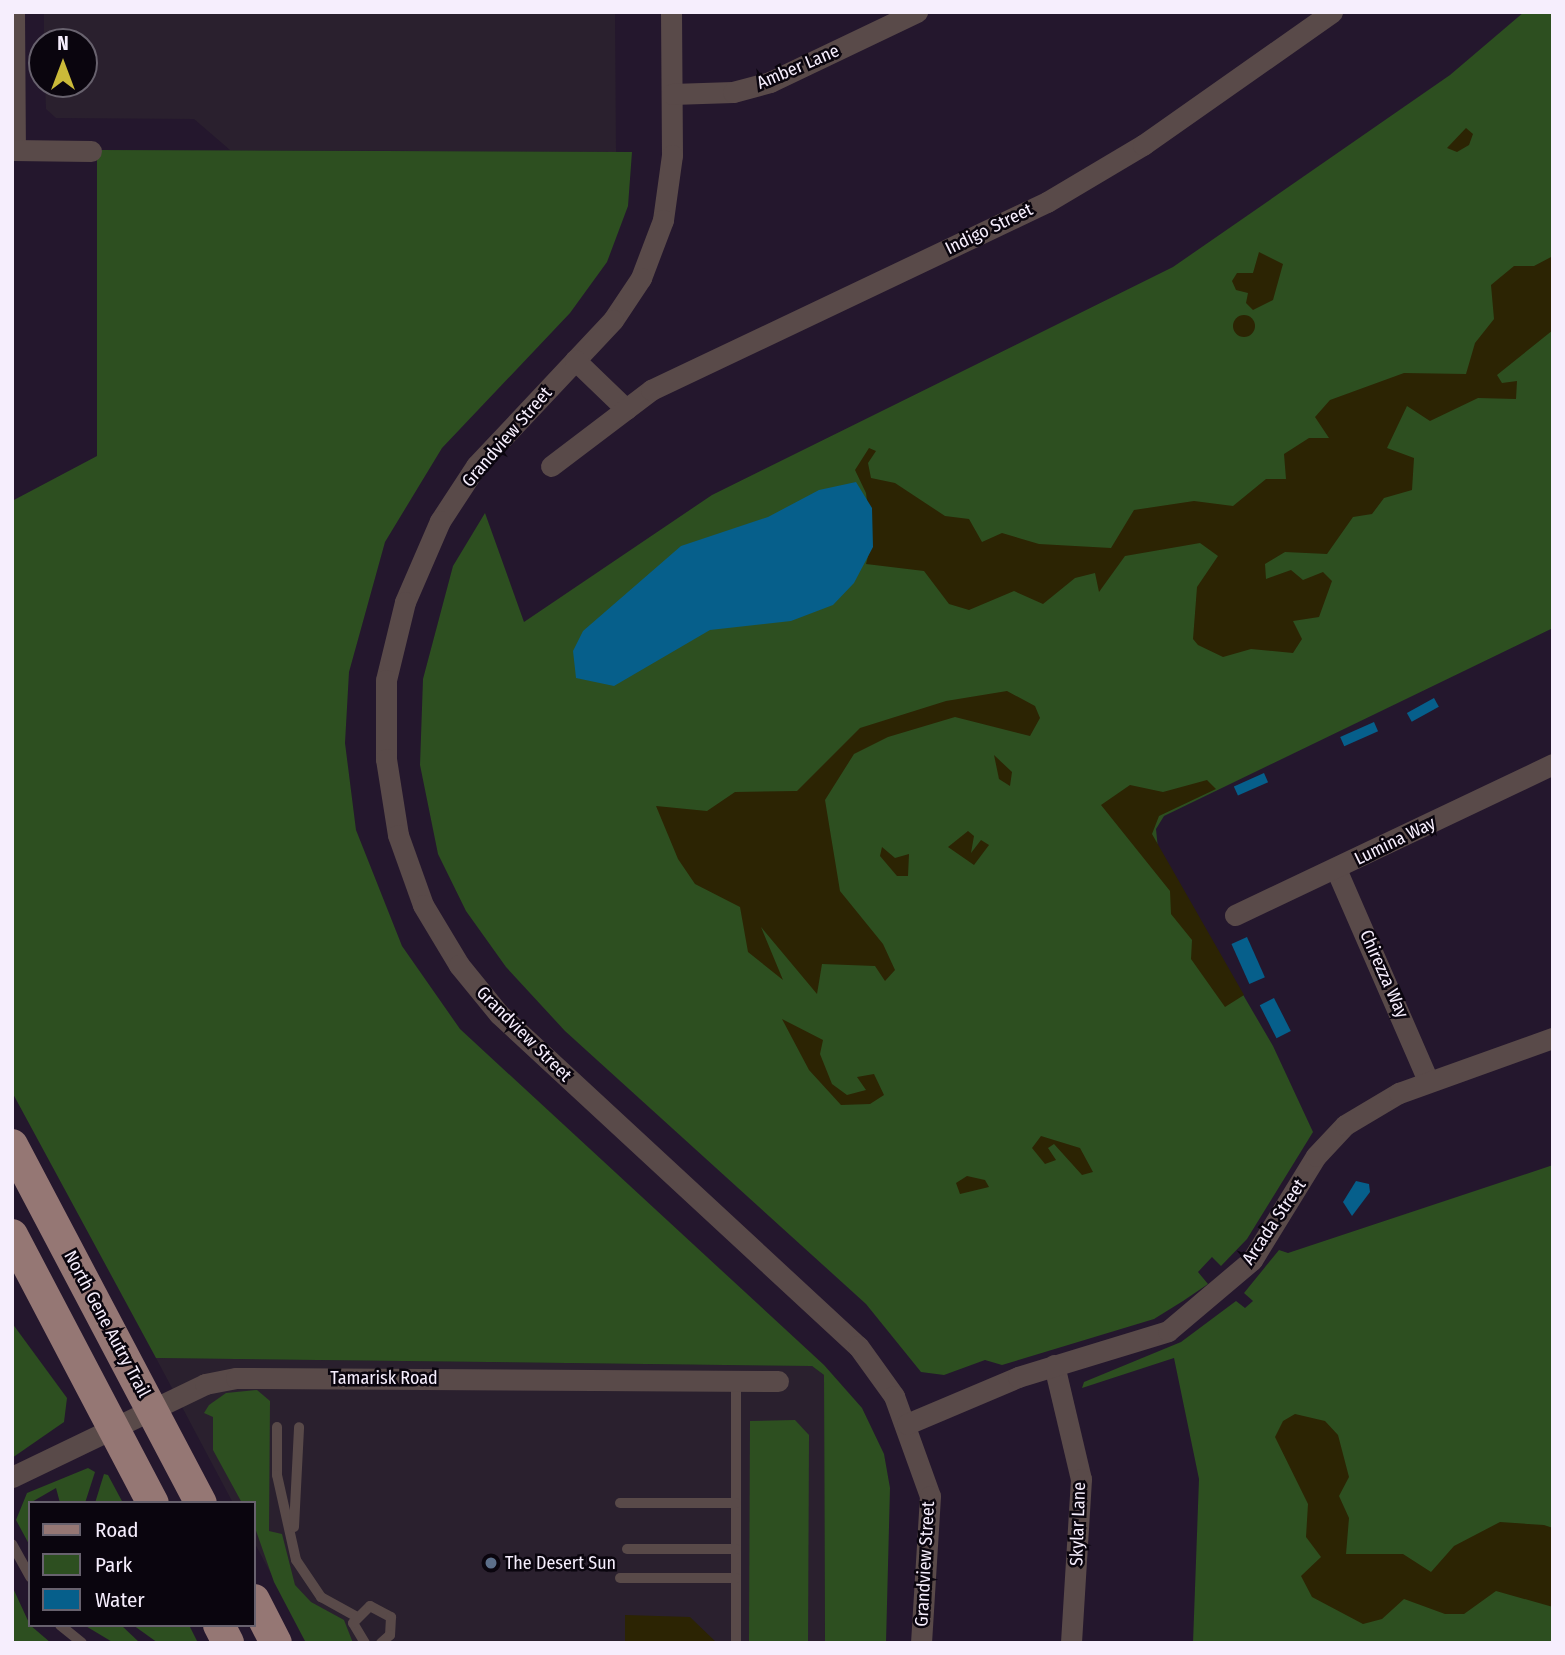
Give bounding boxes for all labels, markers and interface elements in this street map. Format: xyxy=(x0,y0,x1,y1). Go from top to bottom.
north arrow xyxy=(28,28,98,98)
text: N xyxy=(57,32,69,55)
street label: Amber Lane xyxy=(754,40,842,94)
street label: Indigo Street xyxy=(942,199,1036,259)
street label: Grandview Street xyxy=(458,382,556,492)
street label: Lumina Way xyxy=(1351,812,1439,870)
street label: Chirezza Way xyxy=(1355,927,1413,1021)
street label: Grandview Street xyxy=(472,982,576,1086)
street label: Arcada Street xyxy=(1237,1175,1311,1269)
street label: North Gene Autry Trail xyxy=(59,1247,155,1401)
street label: Tamarisk Road xyxy=(330,1367,438,1389)
street label: Skylar Lane xyxy=(1066,1481,1090,1567)
legend xyxy=(28,1501,256,1627)
street label: Grandview Street xyxy=(911,1501,939,1627)
text: Road xyxy=(95,1517,139,1543)
text: Park xyxy=(95,1552,132,1578)
place label: The Desert Sun xyxy=(505,1552,616,1574)
marker: The Desert Sun xyxy=(483,1555,499,1571)
text: Water xyxy=(95,1587,145,1613)

